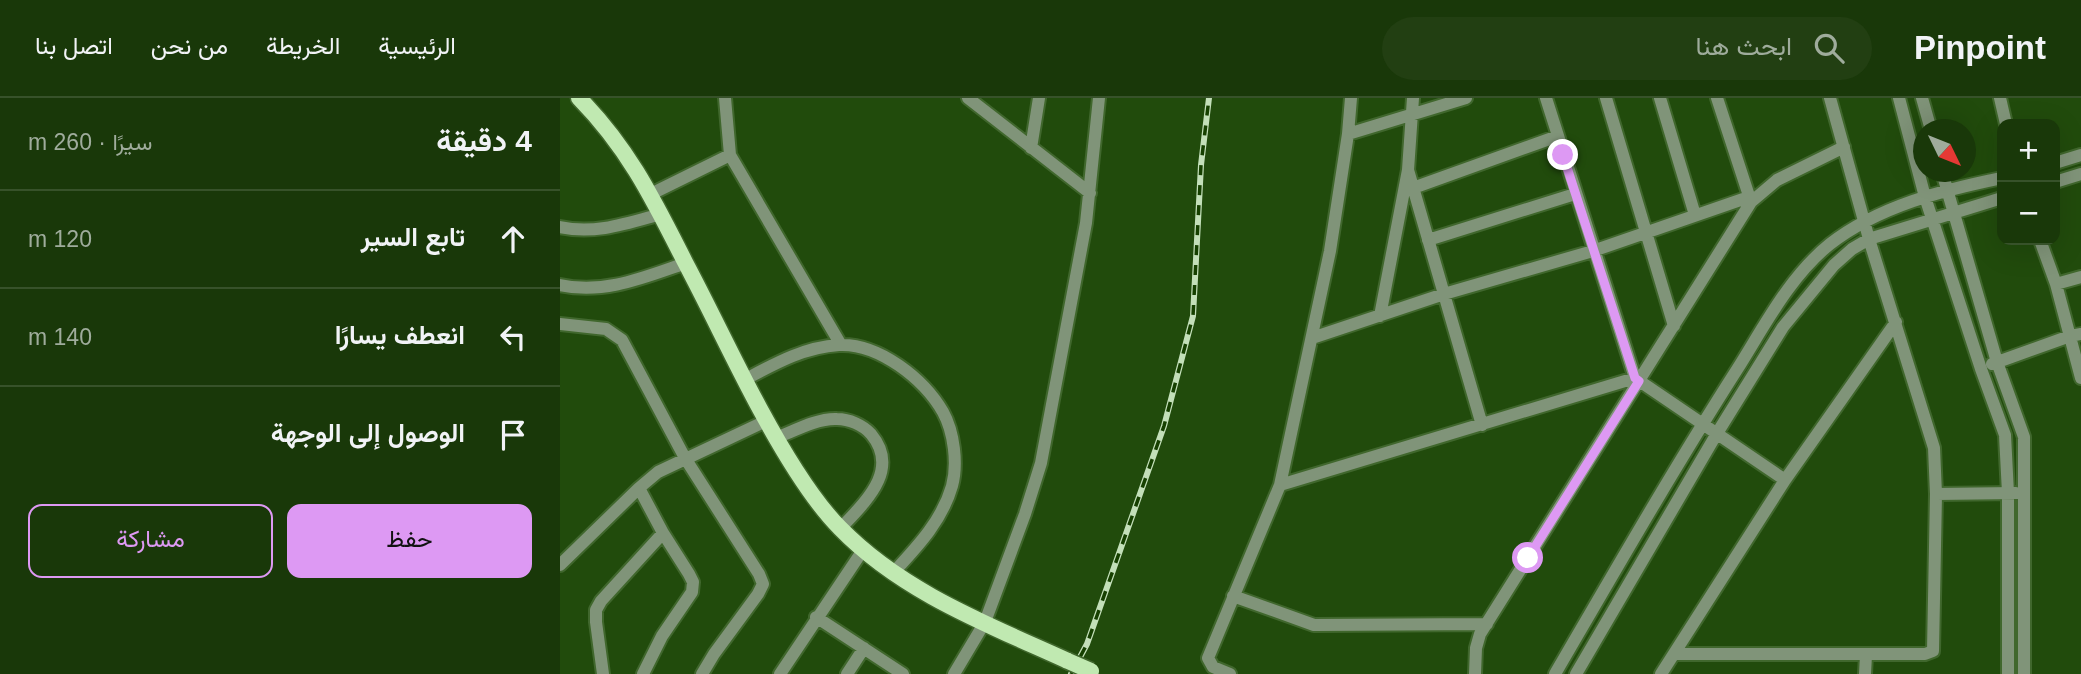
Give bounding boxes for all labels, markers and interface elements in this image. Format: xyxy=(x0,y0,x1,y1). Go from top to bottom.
search box xyxy=(1382,17,1872,80)
icon: search xyxy=(1810,29,1848,67)
text: Pinpoint xyxy=(1914,29,2046,66)
text: ابحث هنا xyxy=(1696,31,1792,61)
text: اتصل بنا xyxy=(35,32,113,59)
text: من نحن xyxy=(151,32,228,59)
text: الخريطة xyxy=(266,32,340,59)
text: الرئيسية xyxy=(378,32,456,59)
north arrow xyxy=(1913,119,1976,182)
map controls xyxy=(1997,119,2060,245)
button: + xyxy=(1997,119,2060,182)
text: 4 دقيقة xyxy=(436,124,532,157)
text: سيرًا · 260 m xyxy=(28,129,152,155)
route end xyxy=(1547,139,1578,170)
button: − xyxy=(1997,182,2060,245)
icon: ahead xyxy=(494,220,532,258)
text: تابع السير xyxy=(361,222,465,252)
text: 120 m xyxy=(28,226,92,252)
icon: left xyxy=(494,318,532,356)
text: انعطف يسارًا xyxy=(335,320,465,350)
text: 140 m xyxy=(28,324,92,350)
icon: arrive xyxy=(494,416,532,454)
text: الوصول إلى الوجهة xyxy=(271,418,465,448)
button: مشاركة xyxy=(28,504,273,578)
button: حفظ xyxy=(287,504,532,578)
route start xyxy=(1512,542,1543,573)

